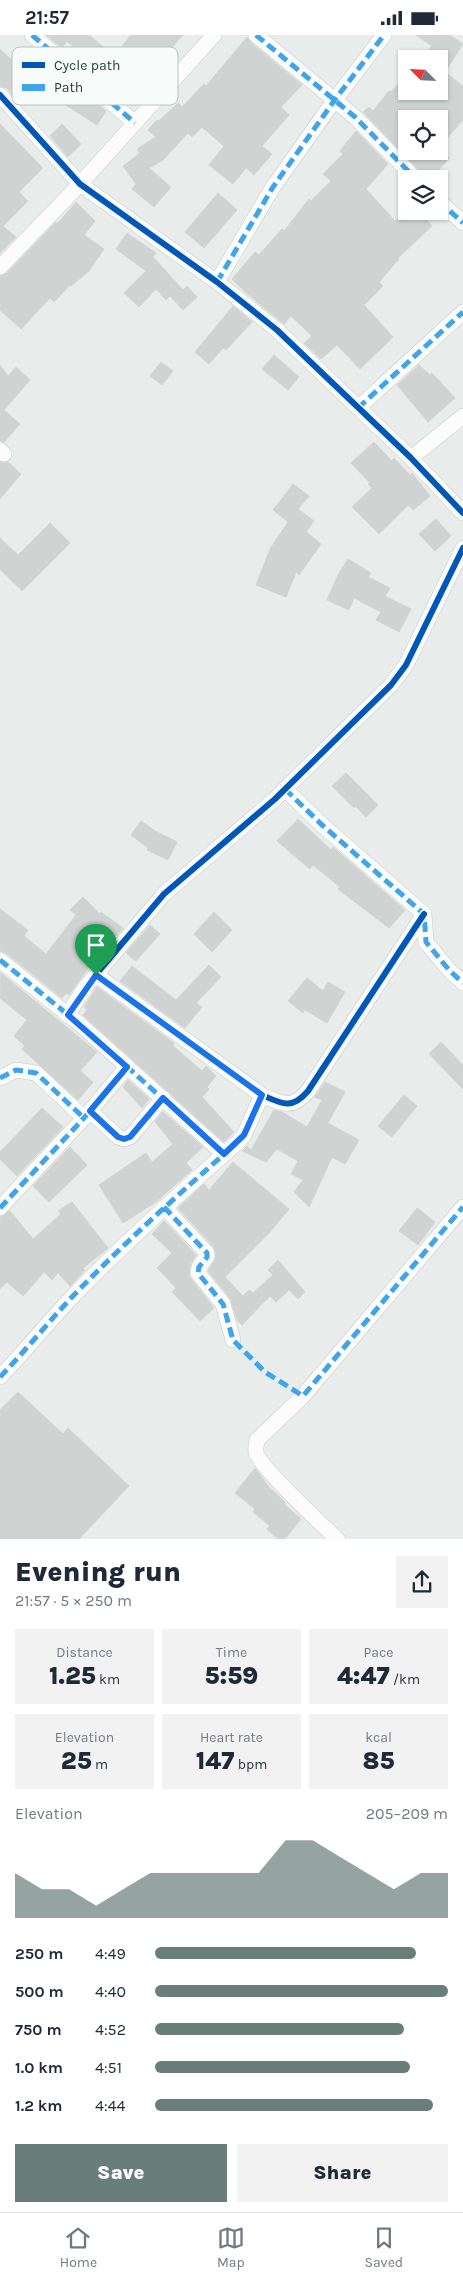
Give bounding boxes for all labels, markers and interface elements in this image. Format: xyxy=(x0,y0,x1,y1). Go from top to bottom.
text: 21:57 xyxy=(25,7,69,29)
legend xyxy=(12,47,178,105)
north arrow xyxy=(398,50,448,100)
map controls xyxy=(398,50,448,220)
text: Cycle path xyxy=(54,57,120,74)
text: Path xyxy=(54,79,83,96)
button: locate xyxy=(398,110,448,160)
button: layers xyxy=(398,170,448,220)
pin xyxy=(75,924,117,975)
icon: arrive xyxy=(82,931,110,959)
text: Evening run xyxy=(15,1555,181,1588)
button: share xyxy=(396,1556,448,1608)
text: 21:57 · 5 × 250 m xyxy=(15,1591,132,1610)
text: Distance xyxy=(56,1644,113,1661)
text: Time xyxy=(216,1644,247,1661)
text: Pace xyxy=(364,1644,393,1661)
text: 1.25 xyxy=(49,1661,96,1690)
text: 5:59 xyxy=(205,1661,258,1690)
text: 4:47 xyxy=(337,1661,390,1690)
text: km xyxy=(96,1671,120,1688)
text: /km xyxy=(390,1671,420,1688)
text: Elevation xyxy=(55,1729,114,1746)
text: Heart rate xyxy=(200,1729,263,1746)
text: kcal xyxy=(365,1729,392,1746)
text: 25 xyxy=(61,1746,92,1775)
text: 147 xyxy=(196,1746,234,1775)
text: 85 xyxy=(362,1746,395,1775)
text: m xyxy=(92,1756,108,1773)
text: bpm xyxy=(234,1756,267,1773)
text: Elevation xyxy=(15,1804,83,1823)
text: 205–209 m xyxy=(366,1804,448,1823)
text: 250 m xyxy=(15,1944,63,1963)
text: 4:49 xyxy=(95,1944,126,1963)
text: 500 m xyxy=(15,1982,64,2001)
text: 4:40 xyxy=(95,1982,126,2001)
text: 750 m xyxy=(15,2020,62,2039)
text: 4:52 xyxy=(95,2020,126,2039)
text: 1.0 km xyxy=(15,2058,63,2077)
text: 4:51 xyxy=(95,2058,122,2077)
text: 1.2 km xyxy=(15,2096,63,2115)
text: 4:44 xyxy=(95,2096,126,2115)
button: Save xyxy=(15,2144,227,2202)
button: Share xyxy=(237,2144,448,2202)
tab: Home xyxy=(60,2224,97,2271)
tab: Map xyxy=(217,2224,245,2271)
tab: Saved xyxy=(364,2224,403,2271)

